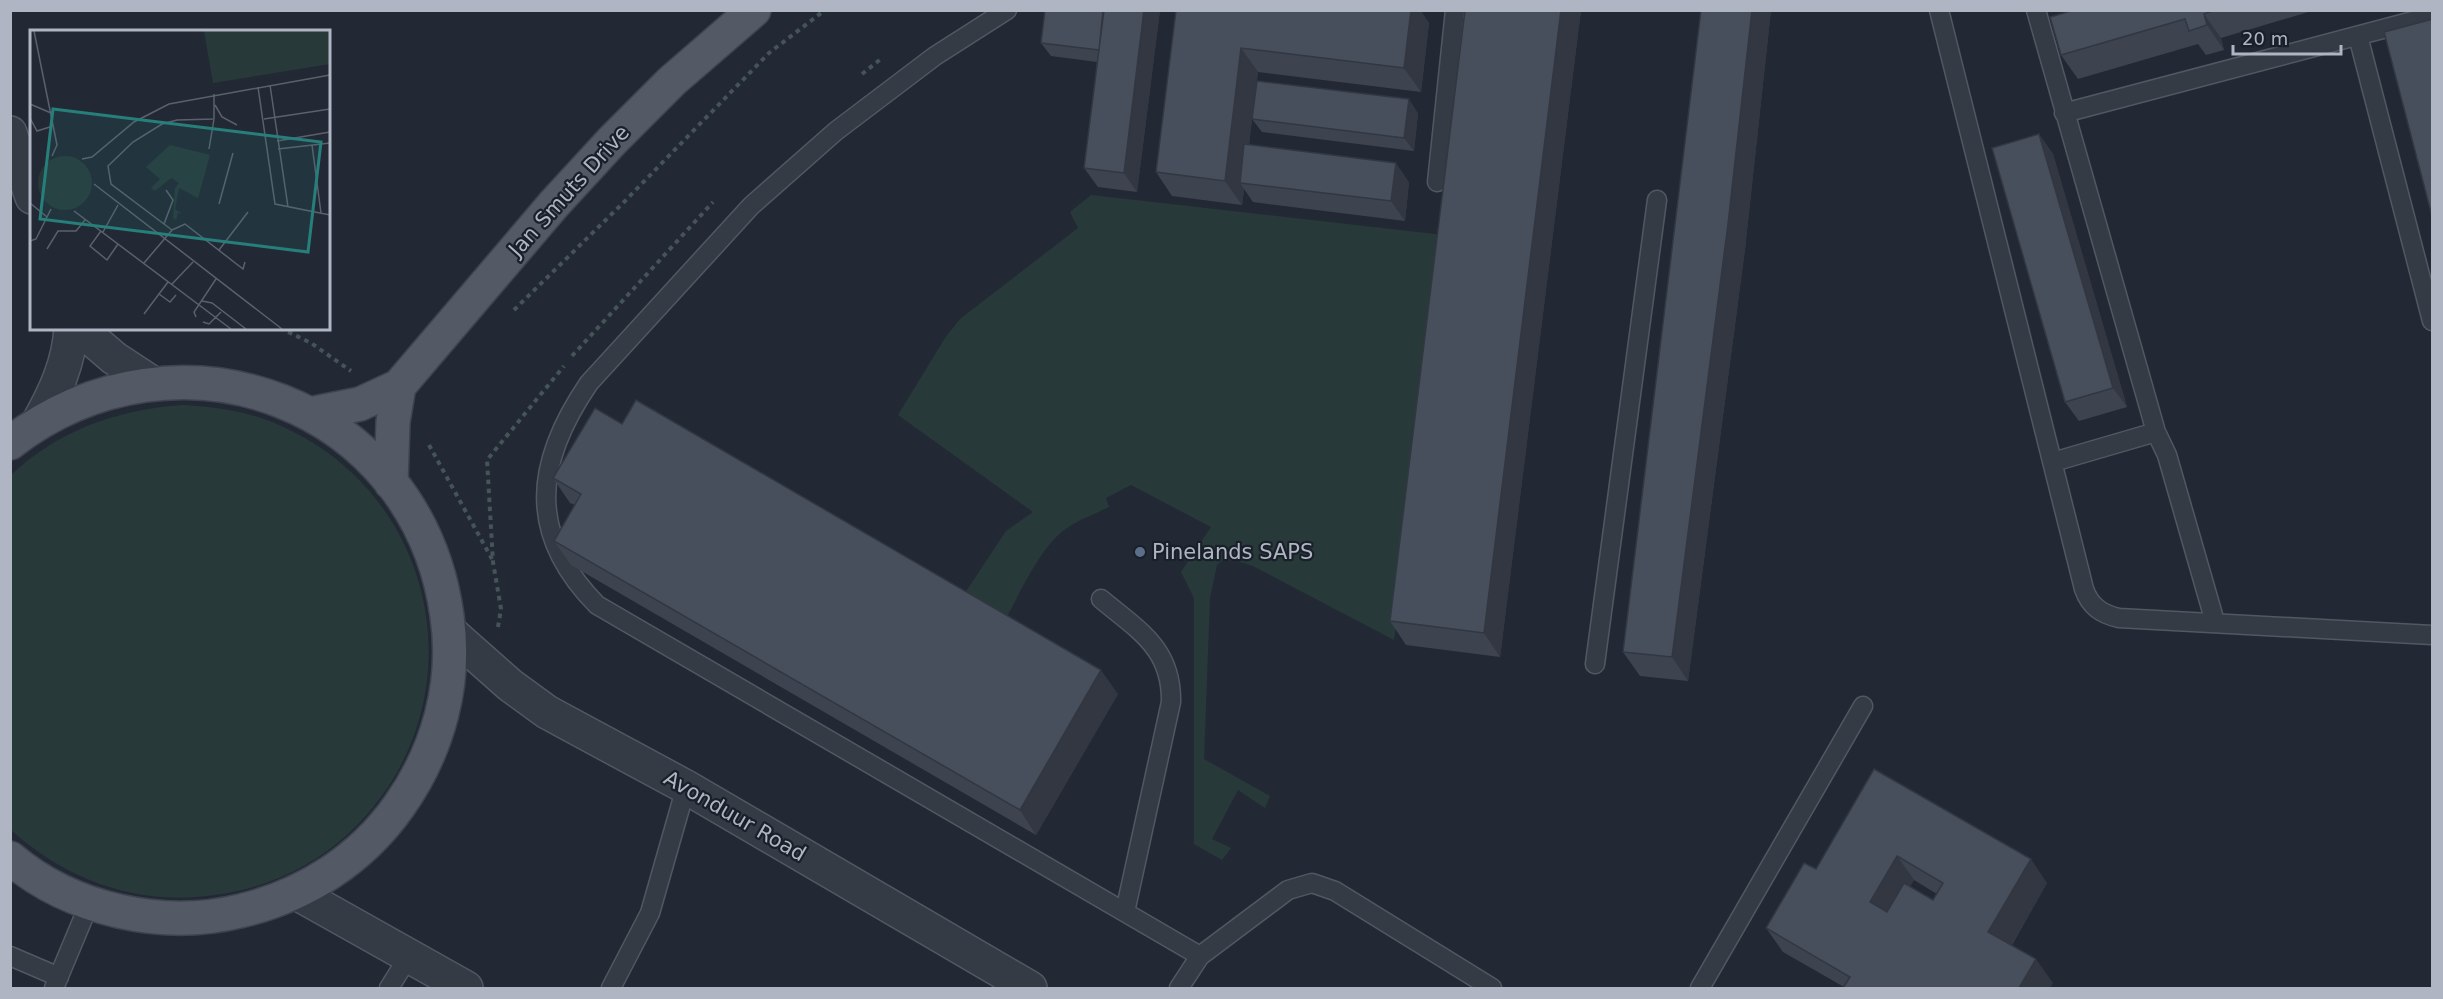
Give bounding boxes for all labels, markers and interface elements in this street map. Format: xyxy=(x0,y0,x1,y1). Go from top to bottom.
scale bar xyxy=(2233,18,2341,56)
text: 20 m xyxy=(2242,28,2288,49)
inset map xyxy=(30,30,330,330)
street label: Jan Smuts Drive xyxy=(503,121,634,263)
place label: Pinelands SAPS xyxy=(1152,540,1313,564)
marker: Pinelands SAPS xyxy=(1133,545,1147,559)
street label: Avonduur Road xyxy=(660,766,810,866)

